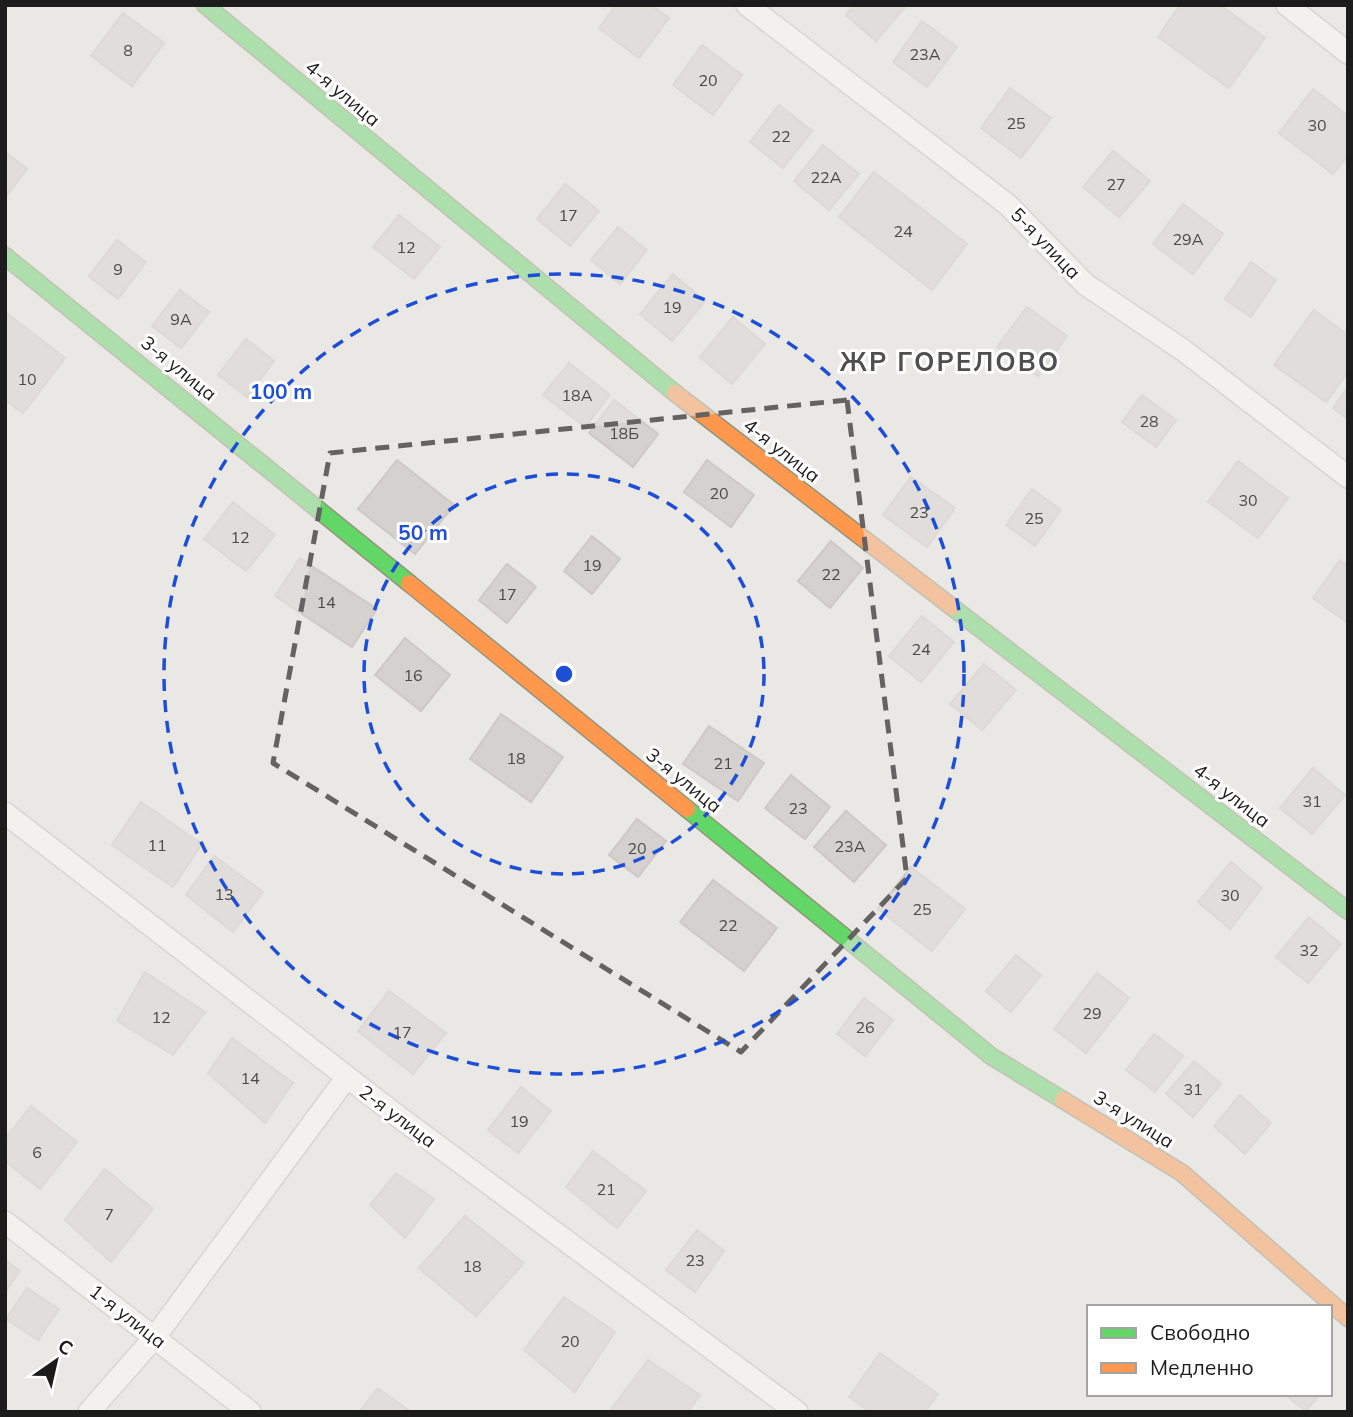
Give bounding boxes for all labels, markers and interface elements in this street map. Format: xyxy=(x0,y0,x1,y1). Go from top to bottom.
house number: 8 xyxy=(123,40,133,60)
house number: 23А xyxy=(910,44,941,64)
street label: 4-я улица xyxy=(301,55,385,131)
house number: 20 xyxy=(698,70,718,90)
house number: 25 xyxy=(1006,113,1026,133)
house number: 30 xyxy=(1307,115,1327,135)
house number: 22 xyxy=(771,126,791,146)
house number: 22А xyxy=(811,167,842,187)
house number: 27 xyxy=(1106,174,1126,194)
street label: 5-я улица xyxy=(1006,202,1086,284)
house number: 17 xyxy=(558,205,578,225)
house number: 24 xyxy=(893,221,913,241)
house number: 29А xyxy=(1173,229,1204,249)
house number: 12 xyxy=(396,237,416,257)
house number: 9 xyxy=(113,259,123,279)
house number: 19 xyxy=(662,297,682,317)
house number: 9А xyxy=(170,309,192,329)
street label: 3-я улица xyxy=(136,330,222,406)
district label: ЖР ГОРЕЛОВО xyxy=(840,345,1060,378)
house number: 10 xyxy=(17,369,37,389)
text: 100 m xyxy=(250,378,312,404)
house number: 18А xyxy=(562,385,593,405)
house number: 28 xyxy=(1139,411,1159,431)
street label: 4-я улица xyxy=(739,413,825,487)
house number: 18Б xyxy=(609,423,639,443)
house number: 20 xyxy=(709,483,729,503)
house number: 30 xyxy=(1238,490,1258,510)
house number: 23 xyxy=(909,502,929,522)
house number: 25 xyxy=(1024,508,1044,528)
text: 50 m xyxy=(398,519,448,545)
house number: 12 xyxy=(230,527,250,547)
house number: 19 xyxy=(582,555,602,575)
house number: 22 xyxy=(821,564,841,584)
house number: 17 xyxy=(497,584,517,604)
house number: 14 xyxy=(316,592,336,612)
house number: 24 xyxy=(911,639,931,659)
centre of rings xyxy=(552,662,576,686)
house number: 16 xyxy=(403,665,423,685)
street label: 3-я улица xyxy=(641,742,727,818)
house number: 18 xyxy=(506,748,526,768)
house number: 21 xyxy=(713,753,733,773)
street label: 4-я улица xyxy=(1189,758,1275,832)
house number: 31 xyxy=(1302,791,1322,811)
house number: 23 xyxy=(788,798,808,818)
house number: 11 xyxy=(147,835,167,855)
house number: 23А xyxy=(835,836,866,856)
house number: 20 xyxy=(627,838,647,858)
house number: 13 xyxy=(214,884,234,904)
house number: 30 xyxy=(1220,885,1240,905)
house number: 25 xyxy=(912,899,932,919)
house number: 22 xyxy=(718,915,738,935)
house number: 32 xyxy=(1299,940,1319,960)
house number: 29 xyxy=(1082,1003,1102,1023)
house number: 12 xyxy=(151,1007,171,1027)
house number: 26 xyxy=(855,1017,875,1037)
house number: 17 xyxy=(392,1022,412,1042)
house number: 14 xyxy=(240,1068,260,1088)
street label: 2-я улица xyxy=(355,1079,441,1153)
house number: 31 xyxy=(1183,1079,1203,1099)
street label: 3-я улица xyxy=(1089,1085,1179,1153)
house number: 19 xyxy=(509,1111,529,1131)
house number: 6 xyxy=(32,1142,42,1162)
house number: 21 xyxy=(596,1179,616,1199)
house number: 7 xyxy=(104,1204,114,1224)
house number: 23 xyxy=(685,1250,705,1270)
house number: 18 xyxy=(462,1256,482,1276)
street label: 1-я улица xyxy=(85,1279,171,1353)
legend xyxy=(1087,1305,1332,1396)
text: Свободно xyxy=(1150,1319,1250,1345)
north arrow xyxy=(21,1326,91,1396)
house number: 20 xyxy=(560,1331,580,1351)
text: С xyxy=(53,1333,78,1360)
text: Медленно xyxy=(1150,1354,1254,1380)

